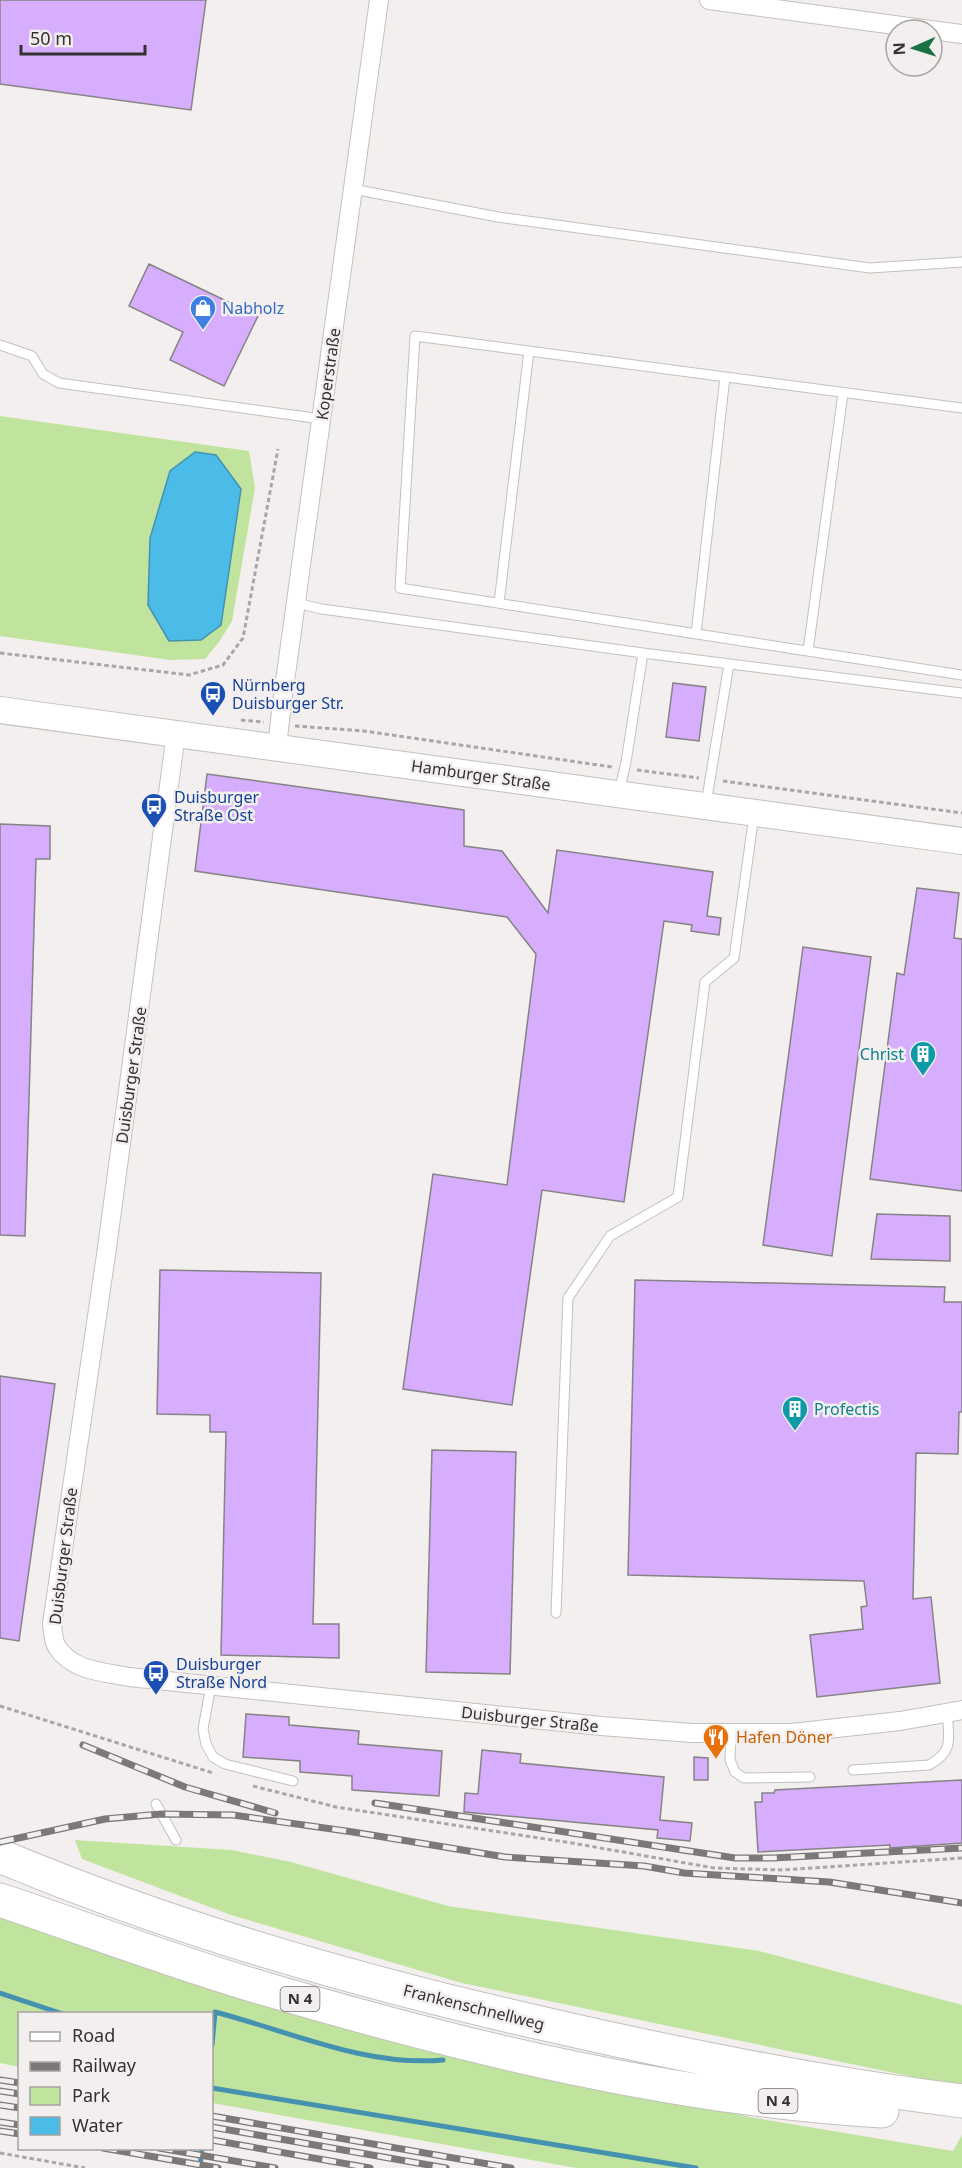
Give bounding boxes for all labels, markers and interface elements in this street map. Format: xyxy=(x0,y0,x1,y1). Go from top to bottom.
scale bar xyxy=(21,18,146,56)
north arrow xyxy=(884,18,944,78)
text: 50 m xyxy=(30,26,72,50)
text: N xyxy=(888,42,910,56)
shop icon: Nabholz xyxy=(188,293,218,331)
place label: Nabholz xyxy=(222,297,284,319)
street label: Koperstraße xyxy=(311,326,345,422)
place label: Nürnberg Duisburger Str. xyxy=(232,674,344,714)
bus stop icon: Nürnberg Duisburger Str. xyxy=(198,679,228,717)
street label: Hamburger Straße xyxy=(410,754,552,796)
place label: Duisburger Straße Ost xyxy=(174,786,259,826)
bus stop icon: Duisburger Straße Ost xyxy=(139,791,169,829)
street label: Duisburger Straße xyxy=(110,1005,152,1145)
building icon: Christ xyxy=(908,1039,938,1077)
place label: Christ xyxy=(860,1043,904,1065)
building icon: Profectis xyxy=(780,1394,810,1432)
place label: Profectis xyxy=(814,1398,879,1420)
street label: Duisburger Straße xyxy=(44,1486,82,1626)
place label: Duisburger Straße Nord xyxy=(176,1653,267,1693)
bus stop icon: Duisburger Straße Nord xyxy=(141,1658,171,1696)
street label: Duisburger Straße xyxy=(460,1701,600,1737)
restaurant icon: Hafen Döner xyxy=(701,1722,731,1760)
place label: Hafen Döner xyxy=(736,1726,833,1748)
street label: Frankenschnellweg xyxy=(401,1979,547,2035)
road number: N 4 xyxy=(280,1987,320,2011)
legend xyxy=(18,2012,213,2150)
text: Road xyxy=(72,2023,115,2047)
text: Railway xyxy=(72,2053,137,2077)
text: Park xyxy=(72,2083,110,2107)
road number: N 4 xyxy=(758,2089,798,2113)
text: Water xyxy=(72,2113,123,2137)

